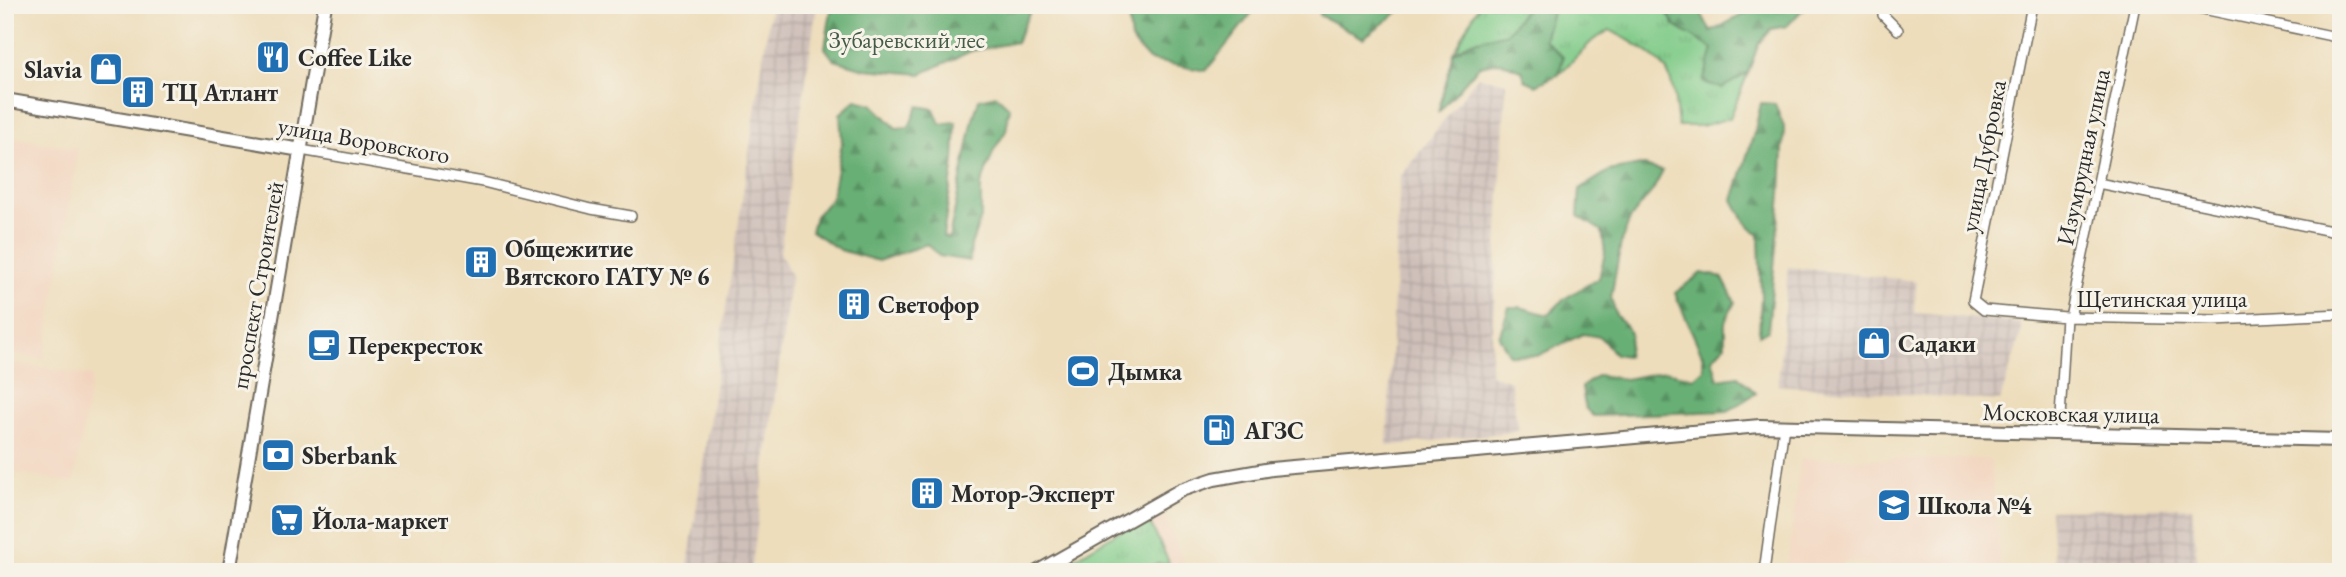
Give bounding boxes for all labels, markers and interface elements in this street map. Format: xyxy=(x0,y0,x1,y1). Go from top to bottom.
park label: Зубаревский лес xyxy=(829,24,985,55)
restaurant icon: Coffee Like xyxy=(254,38,292,76)
place label: Coffee Like xyxy=(298,42,412,73)
shop icon: Slavia xyxy=(87,50,125,88)
place label: Slavia xyxy=(24,54,82,85)
street label: Изумрудная улица xyxy=(2049,65,2117,248)
building icon: ТЦ Атлант xyxy=(119,73,157,111)
place label: ТЦ Атлант xyxy=(162,77,278,108)
street label: улица Дубровка xyxy=(1953,77,2013,235)
street label: улица Воровского xyxy=(276,110,452,170)
street label: проспект Строителей xyxy=(223,179,291,391)
place label: Общежитие Вятского ГАТУ № 6 xyxy=(505,233,710,292)
building icon: Общежитие Вятского ГАТУ № 6 xyxy=(462,243,500,281)
street label: Щетинская улица xyxy=(2077,283,2248,314)
building icon: Светофор xyxy=(835,285,873,323)
place label: Светофор xyxy=(878,289,979,320)
shop icon: Садаки xyxy=(1855,324,1893,362)
cafe icon: Перекресток xyxy=(305,326,343,364)
place label: Садаки xyxy=(1898,328,1976,359)
place label: Перекресток xyxy=(348,330,483,361)
sports icon: Дымка xyxy=(1064,352,1102,390)
place label: Дымка xyxy=(1108,356,1183,387)
street label: Московская улица xyxy=(1982,396,2160,430)
fuel station icon: АГЗС xyxy=(1200,411,1238,449)
place label: АГЗС xyxy=(1243,415,1304,446)
bank icon: Sberbank xyxy=(259,436,297,474)
place label: Sberbank xyxy=(302,440,398,471)
building icon: Мотор-Эксперт xyxy=(908,474,946,512)
place label: Мотор-Эксперт xyxy=(951,478,1115,509)
school or university icon: Школа №4 xyxy=(1875,486,1913,524)
place label: Школа №4 xyxy=(1918,490,2032,521)
supermarket icon: Йола-маркет xyxy=(268,501,306,539)
place label: Йола-маркет xyxy=(312,505,448,536)

